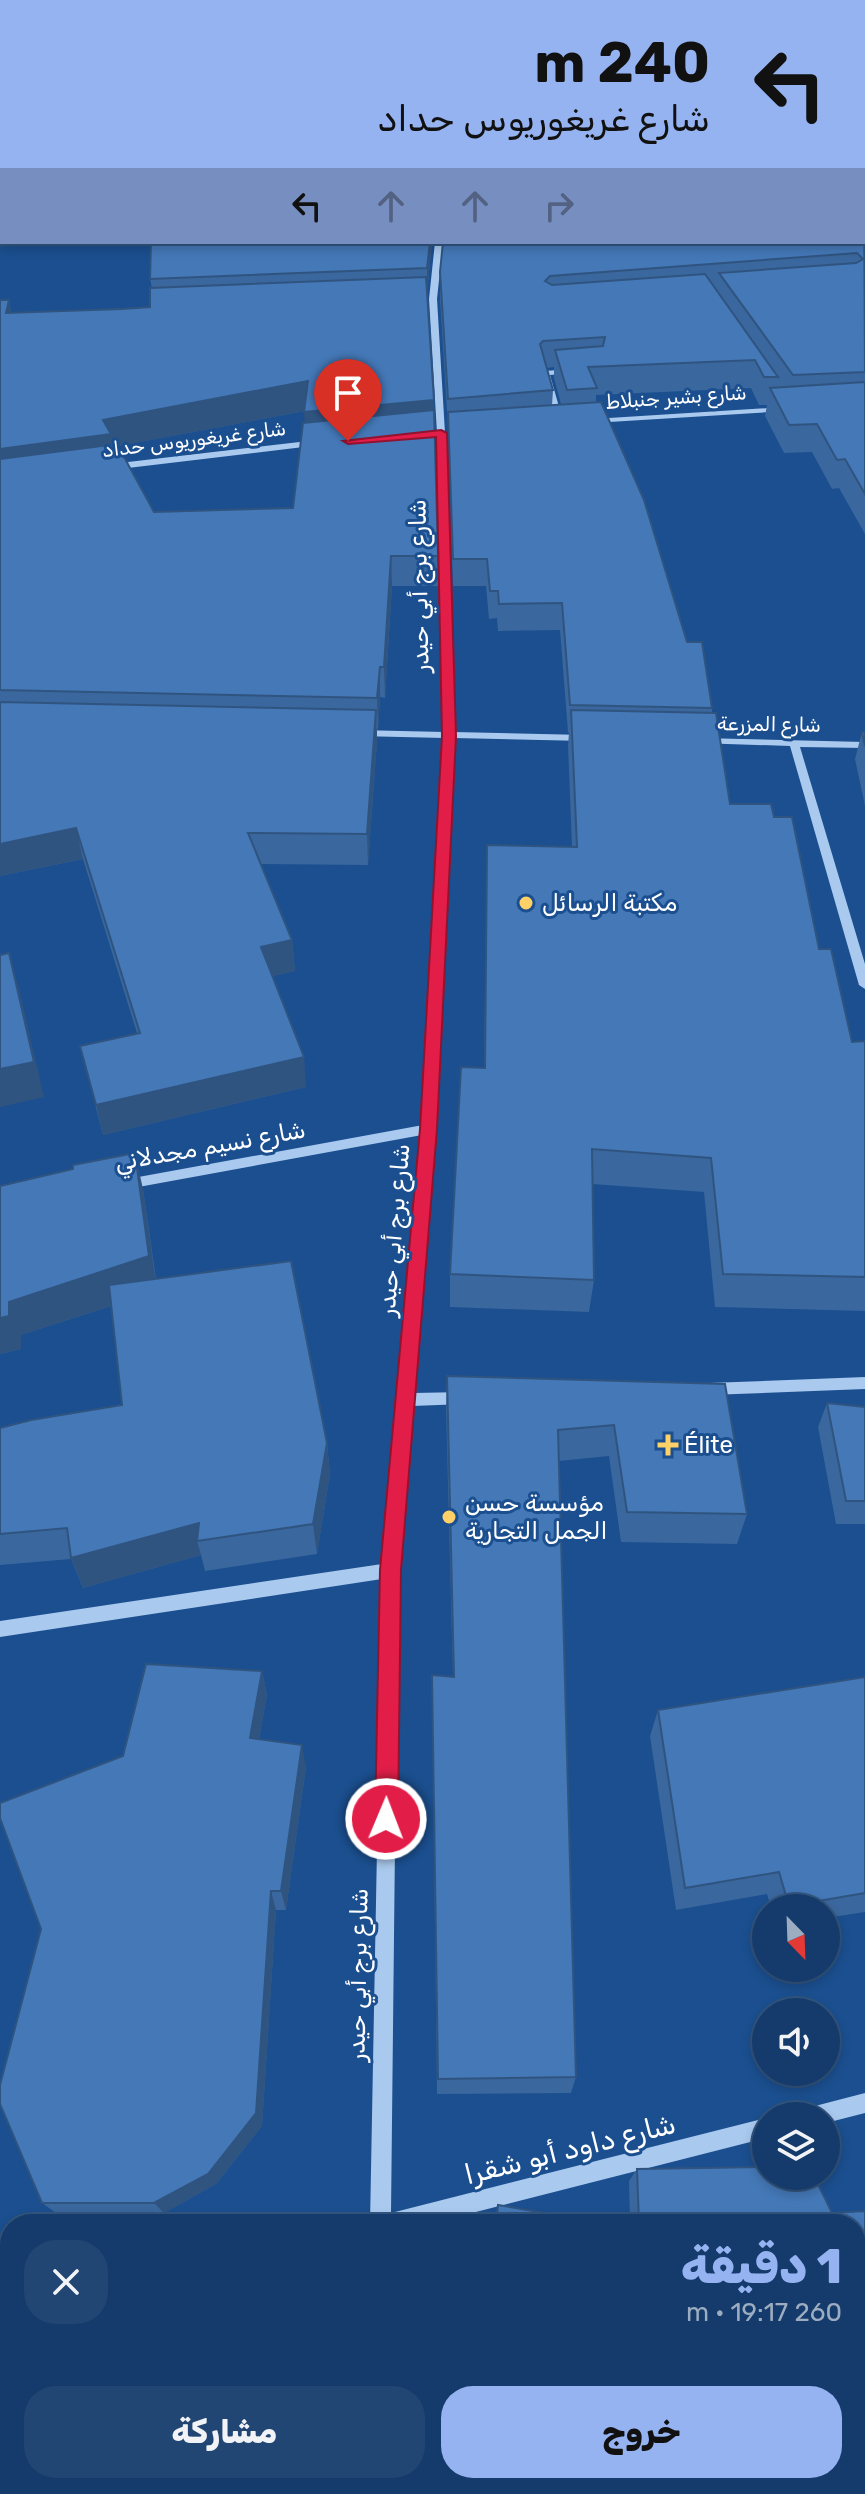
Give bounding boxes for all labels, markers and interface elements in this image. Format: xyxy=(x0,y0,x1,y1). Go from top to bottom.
text: 240 m xyxy=(534,30,710,96)
icon: left xyxy=(738,32,842,136)
text: شارع غريغوريوس حداد xyxy=(377,97,710,140)
icon: left xyxy=(285,184,329,228)
icon: ahead xyxy=(369,184,413,228)
icon: ahead xyxy=(453,184,497,228)
icon: right xyxy=(537,184,581,228)
pin xyxy=(314,359,382,441)
icon: arrive xyxy=(326,371,370,415)
street label: شارع بشير جنبلاط xyxy=(605,380,747,416)
street label: شارع غريغوريوس حداد xyxy=(101,416,287,464)
street label: شارع برج أبي حيدر xyxy=(403,499,439,675)
street label: شارع المزرعة xyxy=(717,711,821,739)
place label: مكتبة الرسائل xyxy=(542,889,677,917)
marker: مكتبة الرسائل xyxy=(517,894,535,912)
street label: شارع نسيم مجدلاني xyxy=(112,1115,308,1181)
street label: شارع برج أبي حيدر xyxy=(372,1142,419,1320)
place label: Élite xyxy=(684,1431,733,1459)
marker: Élite xyxy=(659,1436,677,1454)
place label: مؤسسة حسن الجمل التجارية xyxy=(465,1489,608,1545)
marker: مؤسسة حسن الجمل التجارية xyxy=(440,1508,458,1526)
position arrow xyxy=(344,1777,428,1861)
street label: شارع برج أبي حيدر xyxy=(342,1888,378,2064)
north arrow xyxy=(752,1894,840,1982)
map controls xyxy=(752,1894,840,2190)
button: sound xyxy=(752,1998,840,2086)
button: layers xyxy=(752,2102,840,2190)
street label: شارع داود أبو شقرا xyxy=(461,2107,680,2194)
text: 1 دقيقة xyxy=(681,2238,842,2295)
button: close xyxy=(24,2240,108,2324)
text: 260 m · 19:17 xyxy=(686,2297,842,2328)
button: مشاركة xyxy=(24,2386,425,2478)
button: خروج xyxy=(441,2386,842,2478)

